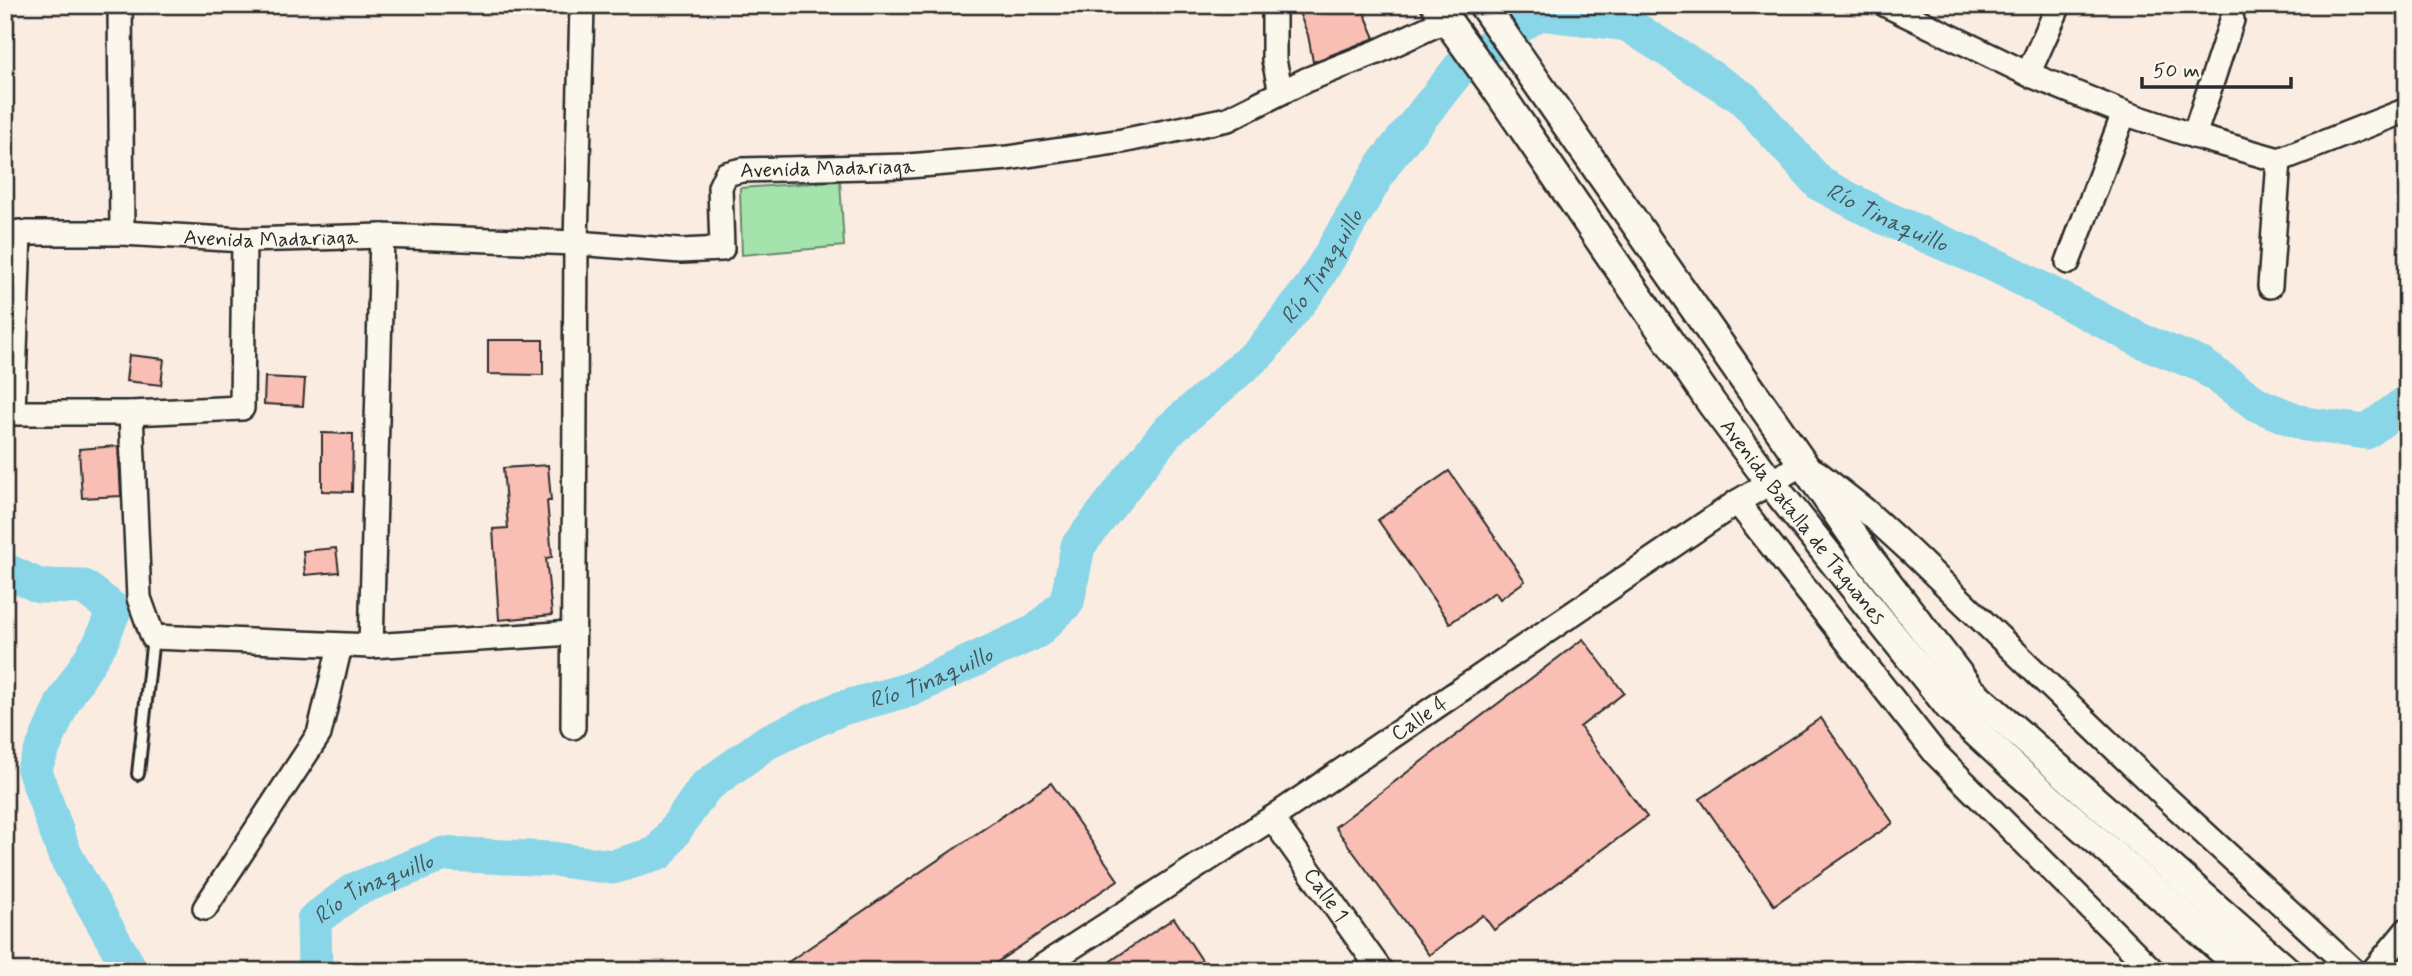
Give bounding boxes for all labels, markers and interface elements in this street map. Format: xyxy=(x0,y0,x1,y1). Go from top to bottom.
scale bar xyxy=(2142,46,2291,90)
text: 50 m xyxy=(2153,57,2200,85)
street label: Avenida Madariaga xyxy=(740,152,916,185)
water label: Río Tinaquillo xyxy=(1821,177,1953,261)
water label: Río Tinaquillo xyxy=(1275,203,1371,331)
street label: Avenida Madariaga xyxy=(183,224,359,255)
street label: Avenida Batalla de Taguanes xyxy=(1713,414,1891,631)
water label: Río Tinaquillo xyxy=(866,640,999,717)
street label: Calle 4 xyxy=(1386,690,1454,748)
water label: Río Tinaquillo xyxy=(308,847,439,932)
street label: Calle 1 xyxy=(1297,862,1355,928)

